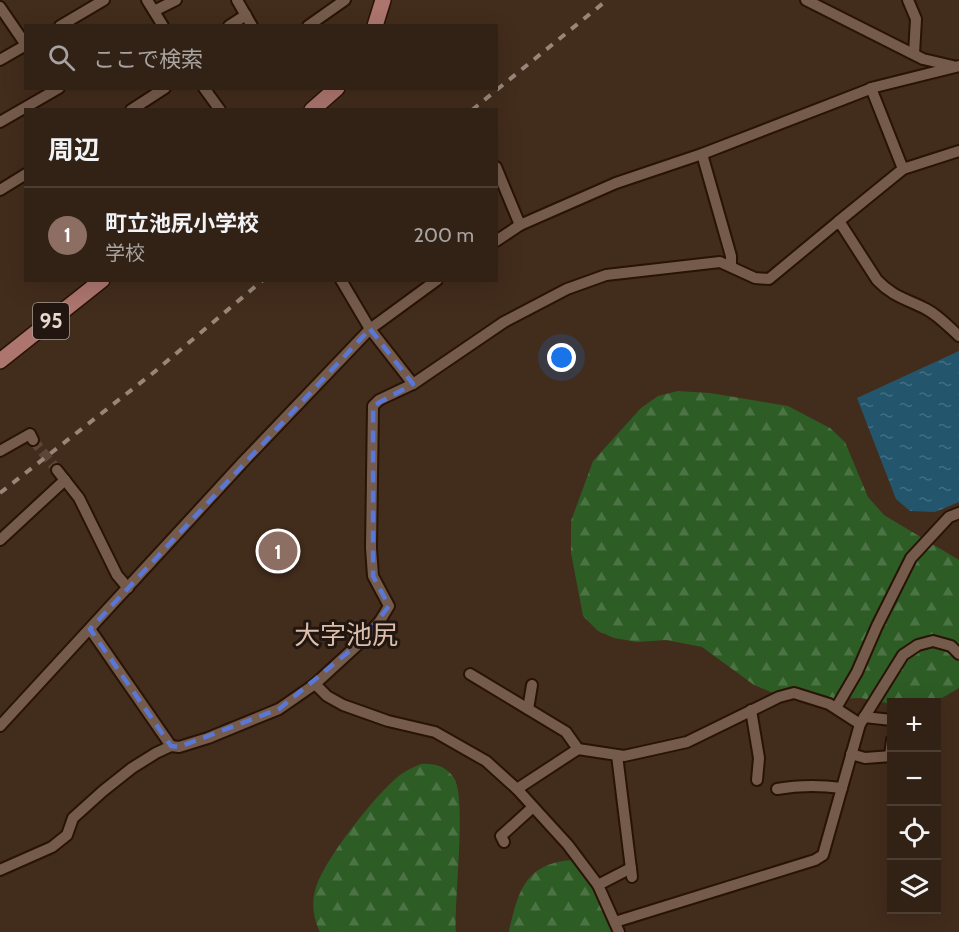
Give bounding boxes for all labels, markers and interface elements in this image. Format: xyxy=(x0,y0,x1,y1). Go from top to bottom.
search box xyxy=(24,24,498,90)
icon: search xyxy=(45,41,78,74)
text: ここで検索 xyxy=(93,46,203,73)
text: 周辺 xyxy=(48,134,100,166)
text: 町立池尻小学校 xyxy=(105,210,259,237)
text: 1 xyxy=(64,223,71,247)
text: 200 m xyxy=(414,223,474,247)
text: 学校 xyxy=(105,241,145,265)
road number: 95 xyxy=(33,303,69,339)
your location xyxy=(547,343,576,372)
pin: 1 xyxy=(258,528,298,574)
district label: 大字池尻 xyxy=(294,619,398,651)
map controls xyxy=(887,698,941,914)
button: + xyxy=(887,698,941,752)
button: − xyxy=(887,752,941,806)
button: locate xyxy=(887,806,941,860)
button: layers xyxy=(887,860,941,914)

